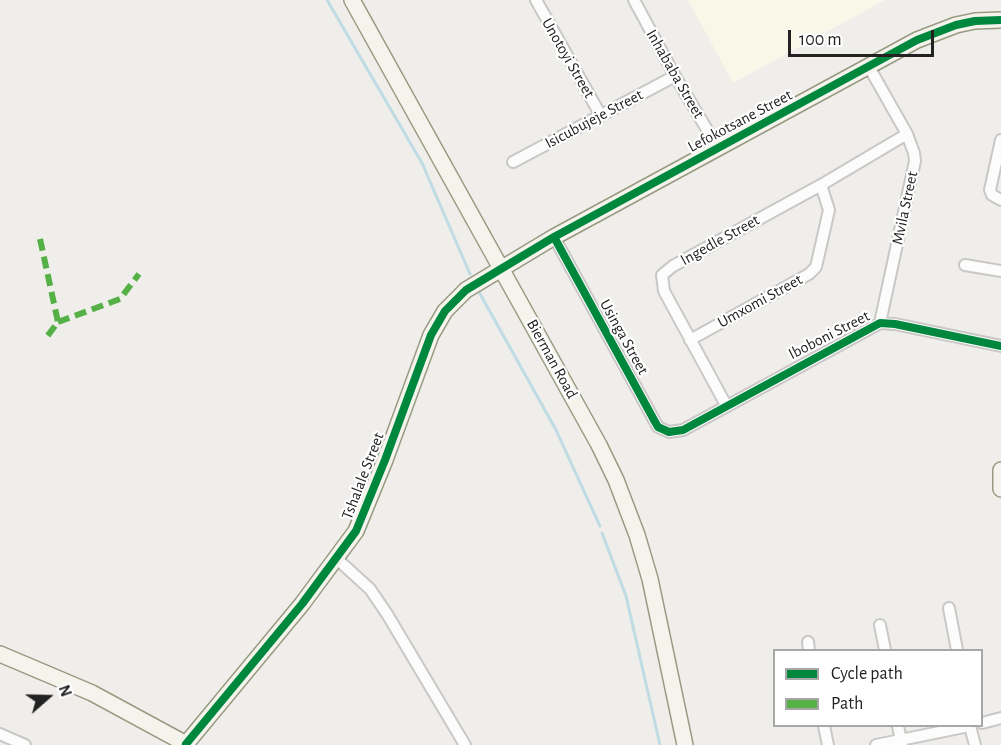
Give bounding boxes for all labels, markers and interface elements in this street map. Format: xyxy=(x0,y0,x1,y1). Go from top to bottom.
street label: Unotoyi Street xyxy=(537,15,599,101)
scale bar xyxy=(791,18,936,56)
street label: Inhababa Street xyxy=(642,26,708,122)
text: 100 m xyxy=(799,31,842,49)
street label: Isicubujeje Street xyxy=(542,85,646,153)
street label: Lefokotsane Street xyxy=(685,85,795,157)
street label: Mvila Street xyxy=(888,170,922,246)
street label: Ingedle Street xyxy=(677,210,763,270)
street label: Umxomi Street xyxy=(714,270,806,332)
street label: Usinga Street xyxy=(595,296,653,378)
street label: Iboboni Street xyxy=(785,306,873,364)
street label: Bierman Road xyxy=(522,316,582,402)
street label: Tshalale Street xyxy=(338,430,388,522)
legend xyxy=(773,649,983,727)
text: Cycle path xyxy=(831,665,903,683)
north arrow xyxy=(18,667,78,727)
text: N xyxy=(55,683,74,699)
text: Path xyxy=(831,695,863,713)

